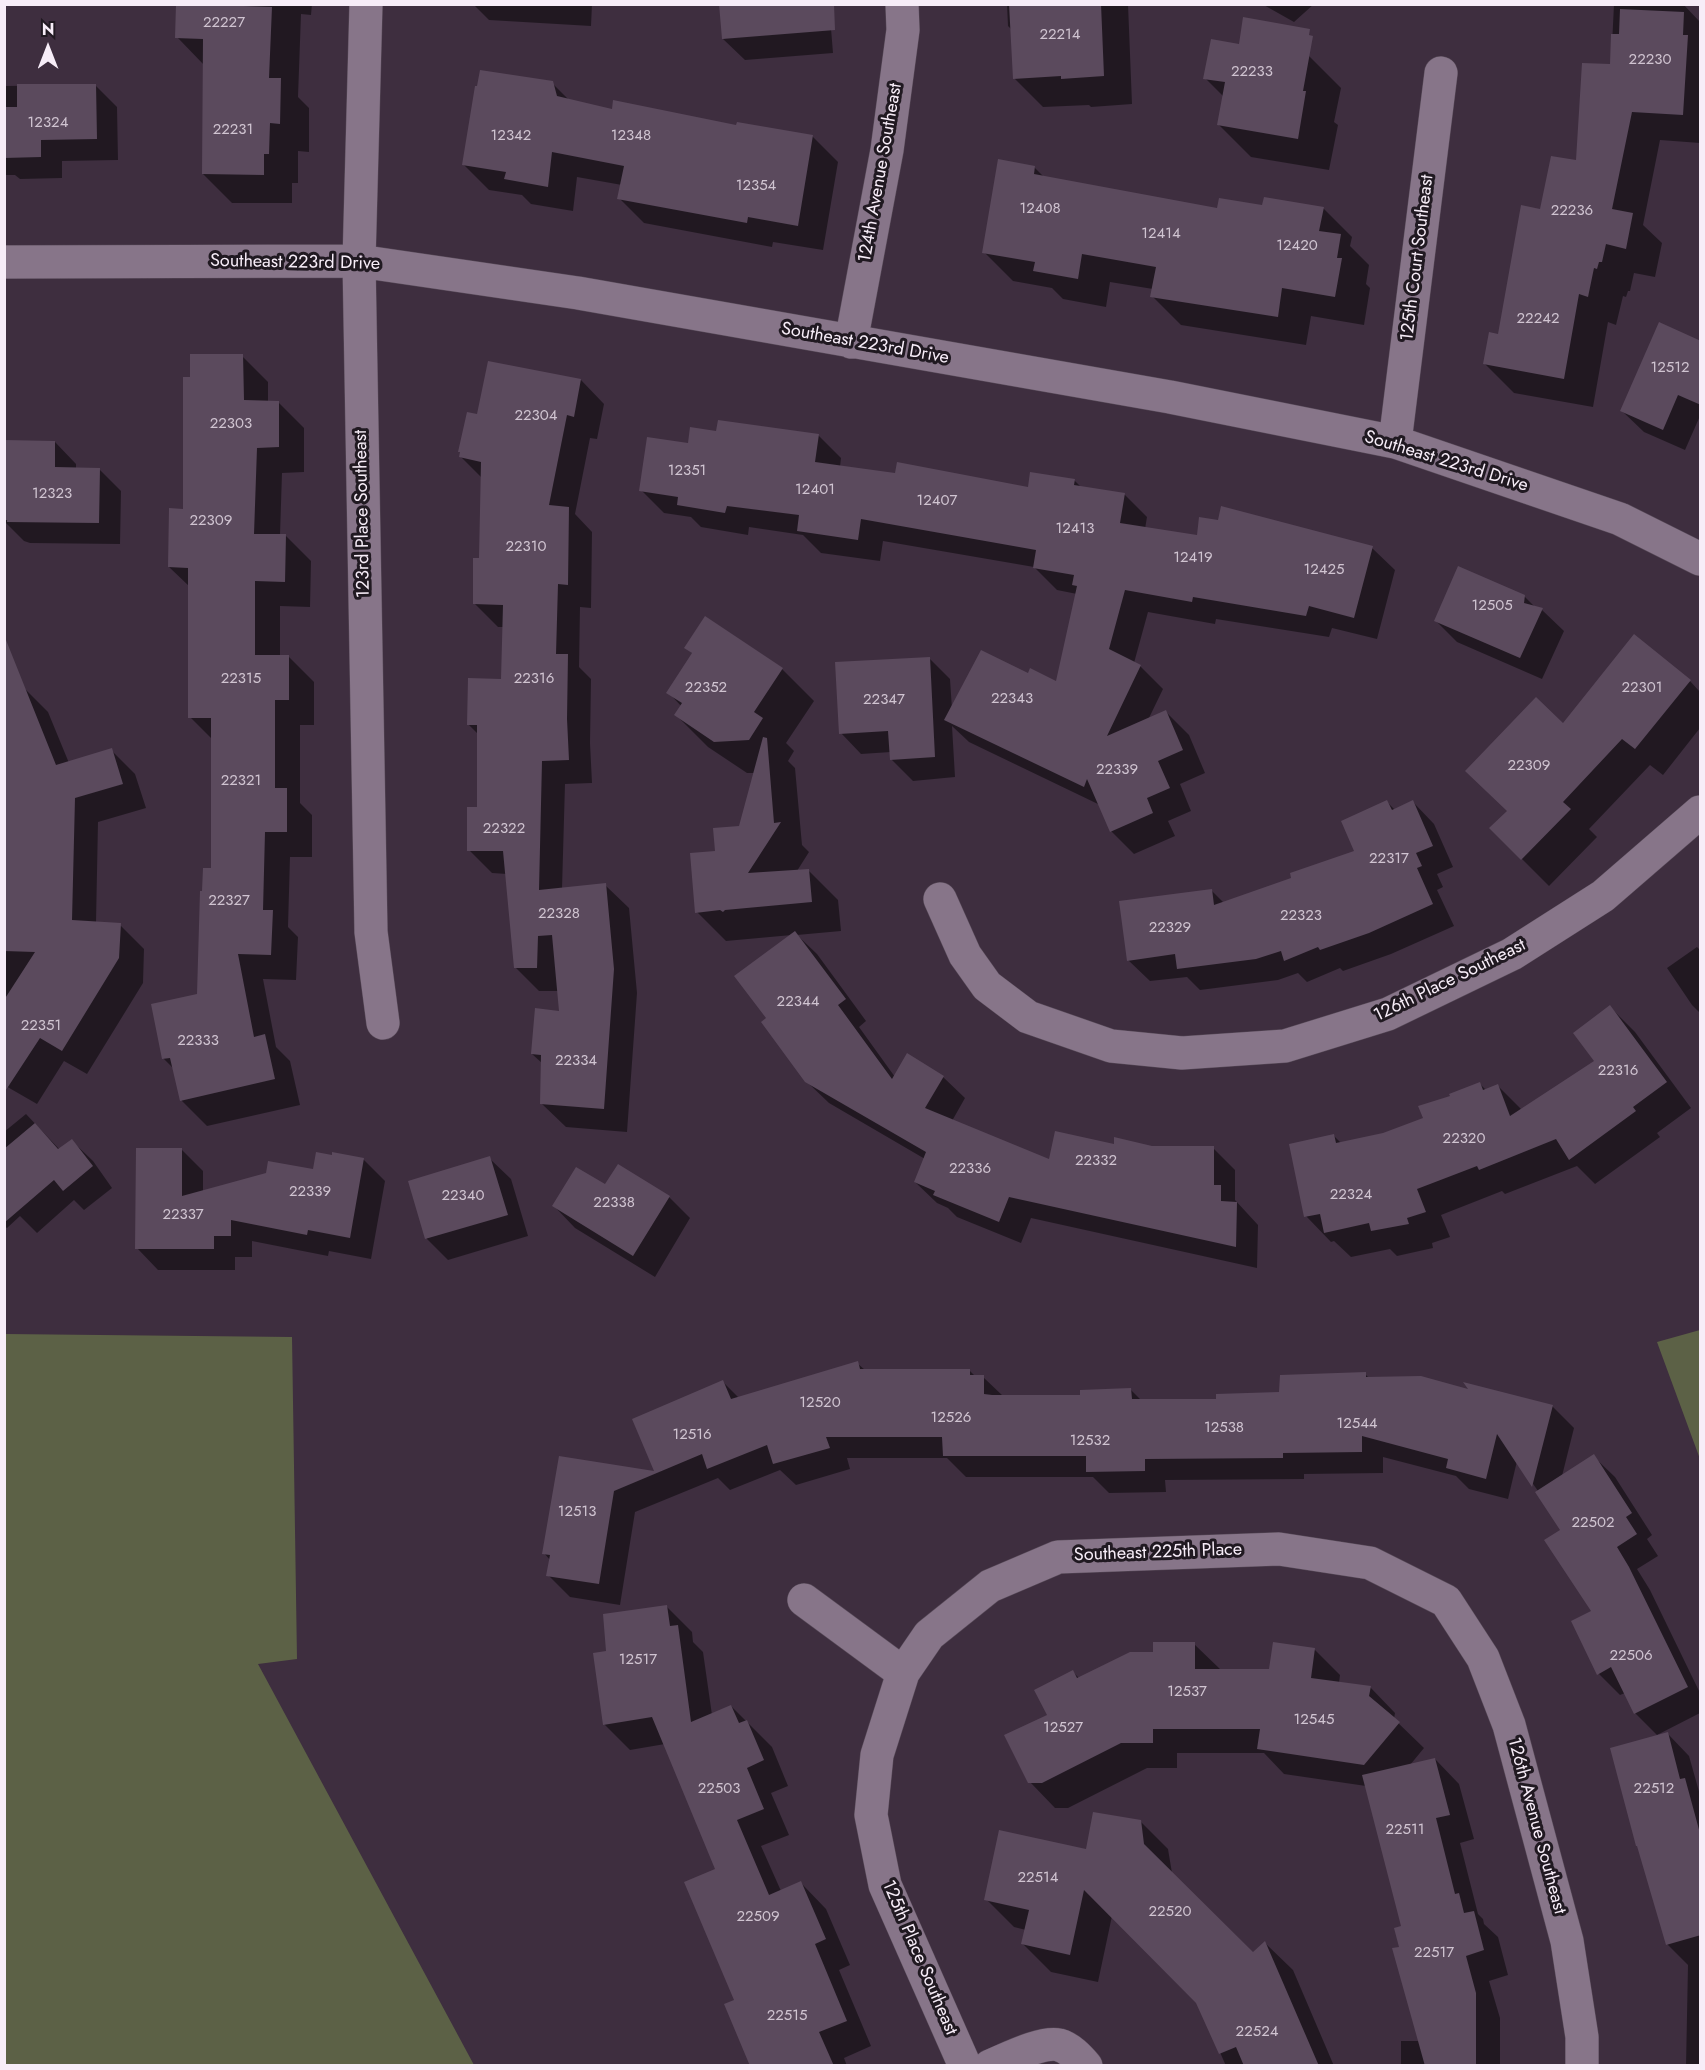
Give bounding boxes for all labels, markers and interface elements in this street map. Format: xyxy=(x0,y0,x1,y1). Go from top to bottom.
house number: 22227 xyxy=(203,14,245,32)
north arrow xyxy=(18,18,78,78)
text: N xyxy=(42,18,54,41)
house number: 22214 xyxy=(1039,26,1081,44)
house number: 22230 xyxy=(1629,51,1671,69)
house number: 22233 xyxy=(1231,63,1273,81)
street label: 124th Avenue Southeast xyxy=(855,82,907,264)
house number: 12324 xyxy=(28,114,68,132)
house number: 22231 xyxy=(213,121,253,139)
house number: 12342 xyxy=(491,127,531,145)
house number: 12348 xyxy=(611,127,651,145)
street label: 125th Court Southeast xyxy=(1397,174,1439,342)
house number: 12354 xyxy=(736,177,776,195)
house number: 12408 xyxy=(1019,200,1061,218)
house number: 22236 xyxy=(1551,202,1593,220)
house number: 12414 xyxy=(1141,225,1181,243)
house number: 12420 xyxy=(1276,237,1318,255)
street label: Southeast 223rd Drive xyxy=(210,251,380,275)
house number: 22242 xyxy=(1517,310,1559,328)
street label: Southeast 223rd Drive xyxy=(779,319,951,369)
house number: 12512 xyxy=(1650,359,1690,377)
house number: 22304 xyxy=(514,407,558,425)
house number: 22303 xyxy=(210,415,252,433)
street label: Southeast 223rd Drive xyxy=(1362,427,1530,497)
street label: 123rd Place Southeast xyxy=(351,430,375,598)
house number: 12351 xyxy=(668,462,706,480)
house number: 12401 xyxy=(795,481,835,499)
house number: 12323 xyxy=(32,485,72,503)
house number: 12407 xyxy=(917,492,957,510)
house number: 22309 xyxy=(190,512,232,530)
house number: 12413 xyxy=(1056,520,1094,538)
house number: 22310 xyxy=(505,538,547,556)
house number: 12419 xyxy=(1173,549,1213,567)
house number: 12425 xyxy=(1303,561,1345,579)
house number: 12505 xyxy=(1471,597,1513,615)
house number: 22315 xyxy=(221,670,261,688)
house number: 22316 xyxy=(514,670,554,688)
house number: 22352 xyxy=(685,679,727,697)
house number: 22301 xyxy=(1621,679,1663,697)
house number: 22343 xyxy=(991,690,1033,708)
house number: 22347 xyxy=(863,691,905,709)
house number: 22309 xyxy=(1508,757,1550,775)
house number: 22339 xyxy=(1096,761,1138,779)
house number: 22321 xyxy=(221,772,261,790)
house number: 22322 xyxy=(483,820,525,838)
house number: 22317 xyxy=(1369,850,1409,868)
house number: 22327 xyxy=(208,892,250,910)
house number: 22328 xyxy=(538,905,580,923)
house number: 22323 xyxy=(1280,907,1322,925)
house number: 22329 xyxy=(1149,919,1191,937)
street label: 126th Place Southeast xyxy=(1371,935,1529,1027)
house number: 22344 xyxy=(777,993,819,1011)
house number: 22351 xyxy=(21,1017,61,1035)
house number: 22333 xyxy=(177,1032,219,1050)
house number: 22334 xyxy=(555,1052,597,1070)
house number: 22316 xyxy=(1598,1062,1638,1080)
house number: 22320 xyxy=(1443,1130,1485,1148)
house number: 22332 xyxy=(1075,1152,1117,1170)
house number: 22336 xyxy=(949,1160,991,1178)
house number: 22339 xyxy=(289,1183,331,1201)
house number: 22324 xyxy=(1330,1186,1372,1204)
house number: 22340 xyxy=(441,1187,485,1205)
house number: 22338 xyxy=(593,1194,635,1212)
house number: 22337 xyxy=(162,1206,204,1224)
house number: 12520 xyxy=(799,1394,841,1412)
house number: 12526 xyxy=(931,1409,971,1427)
house number: 12544 xyxy=(1336,1415,1378,1433)
house number: 12538 xyxy=(1204,1419,1244,1437)
house number: 12516 xyxy=(672,1426,712,1444)
house number: 12532 xyxy=(1070,1432,1110,1450)
house number: 12513 xyxy=(558,1503,596,1521)
house number: 22502 xyxy=(1571,1514,1615,1532)
street label: Southeast 225th Place xyxy=(1074,1539,1242,1567)
house number: 22506 xyxy=(1609,1647,1653,1665)
house number: 12517 xyxy=(619,1651,657,1669)
house number: 12537 xyxy=(1167,1683,1207,1701)
house number: 12545 xyxy=(1294,1711,1334,1729)
house number: 12527 xyxy=(1043,1719,1083,1737)
street label: 126th Avenue Southeast xyxy=(1502,1735,1570,1917)
house number: 22503 xyxy=(698,1780,740,1798)
house number: 22512 xyxy=(1634,1780,1674,1798)
house number: 22511 xyxy=(1385,1821,1425,1839)
house number: 22514 xyxy=(1017,1869,1059,1887)
street label: 125th Place Southeast xyxy=(877,1877,961,2039)
house number: 22520 xyxy=(1148,1903,1192,1921)
house number: 22509 xyxy=(736,1908,780,1926)
house number: 22517 xyxy=(1414,1944,1454,1962)
house number: 22515 xyxy=(767,2007,807,2025)
house number: 22524 xyxy=(1236,2023,1278,2041)

